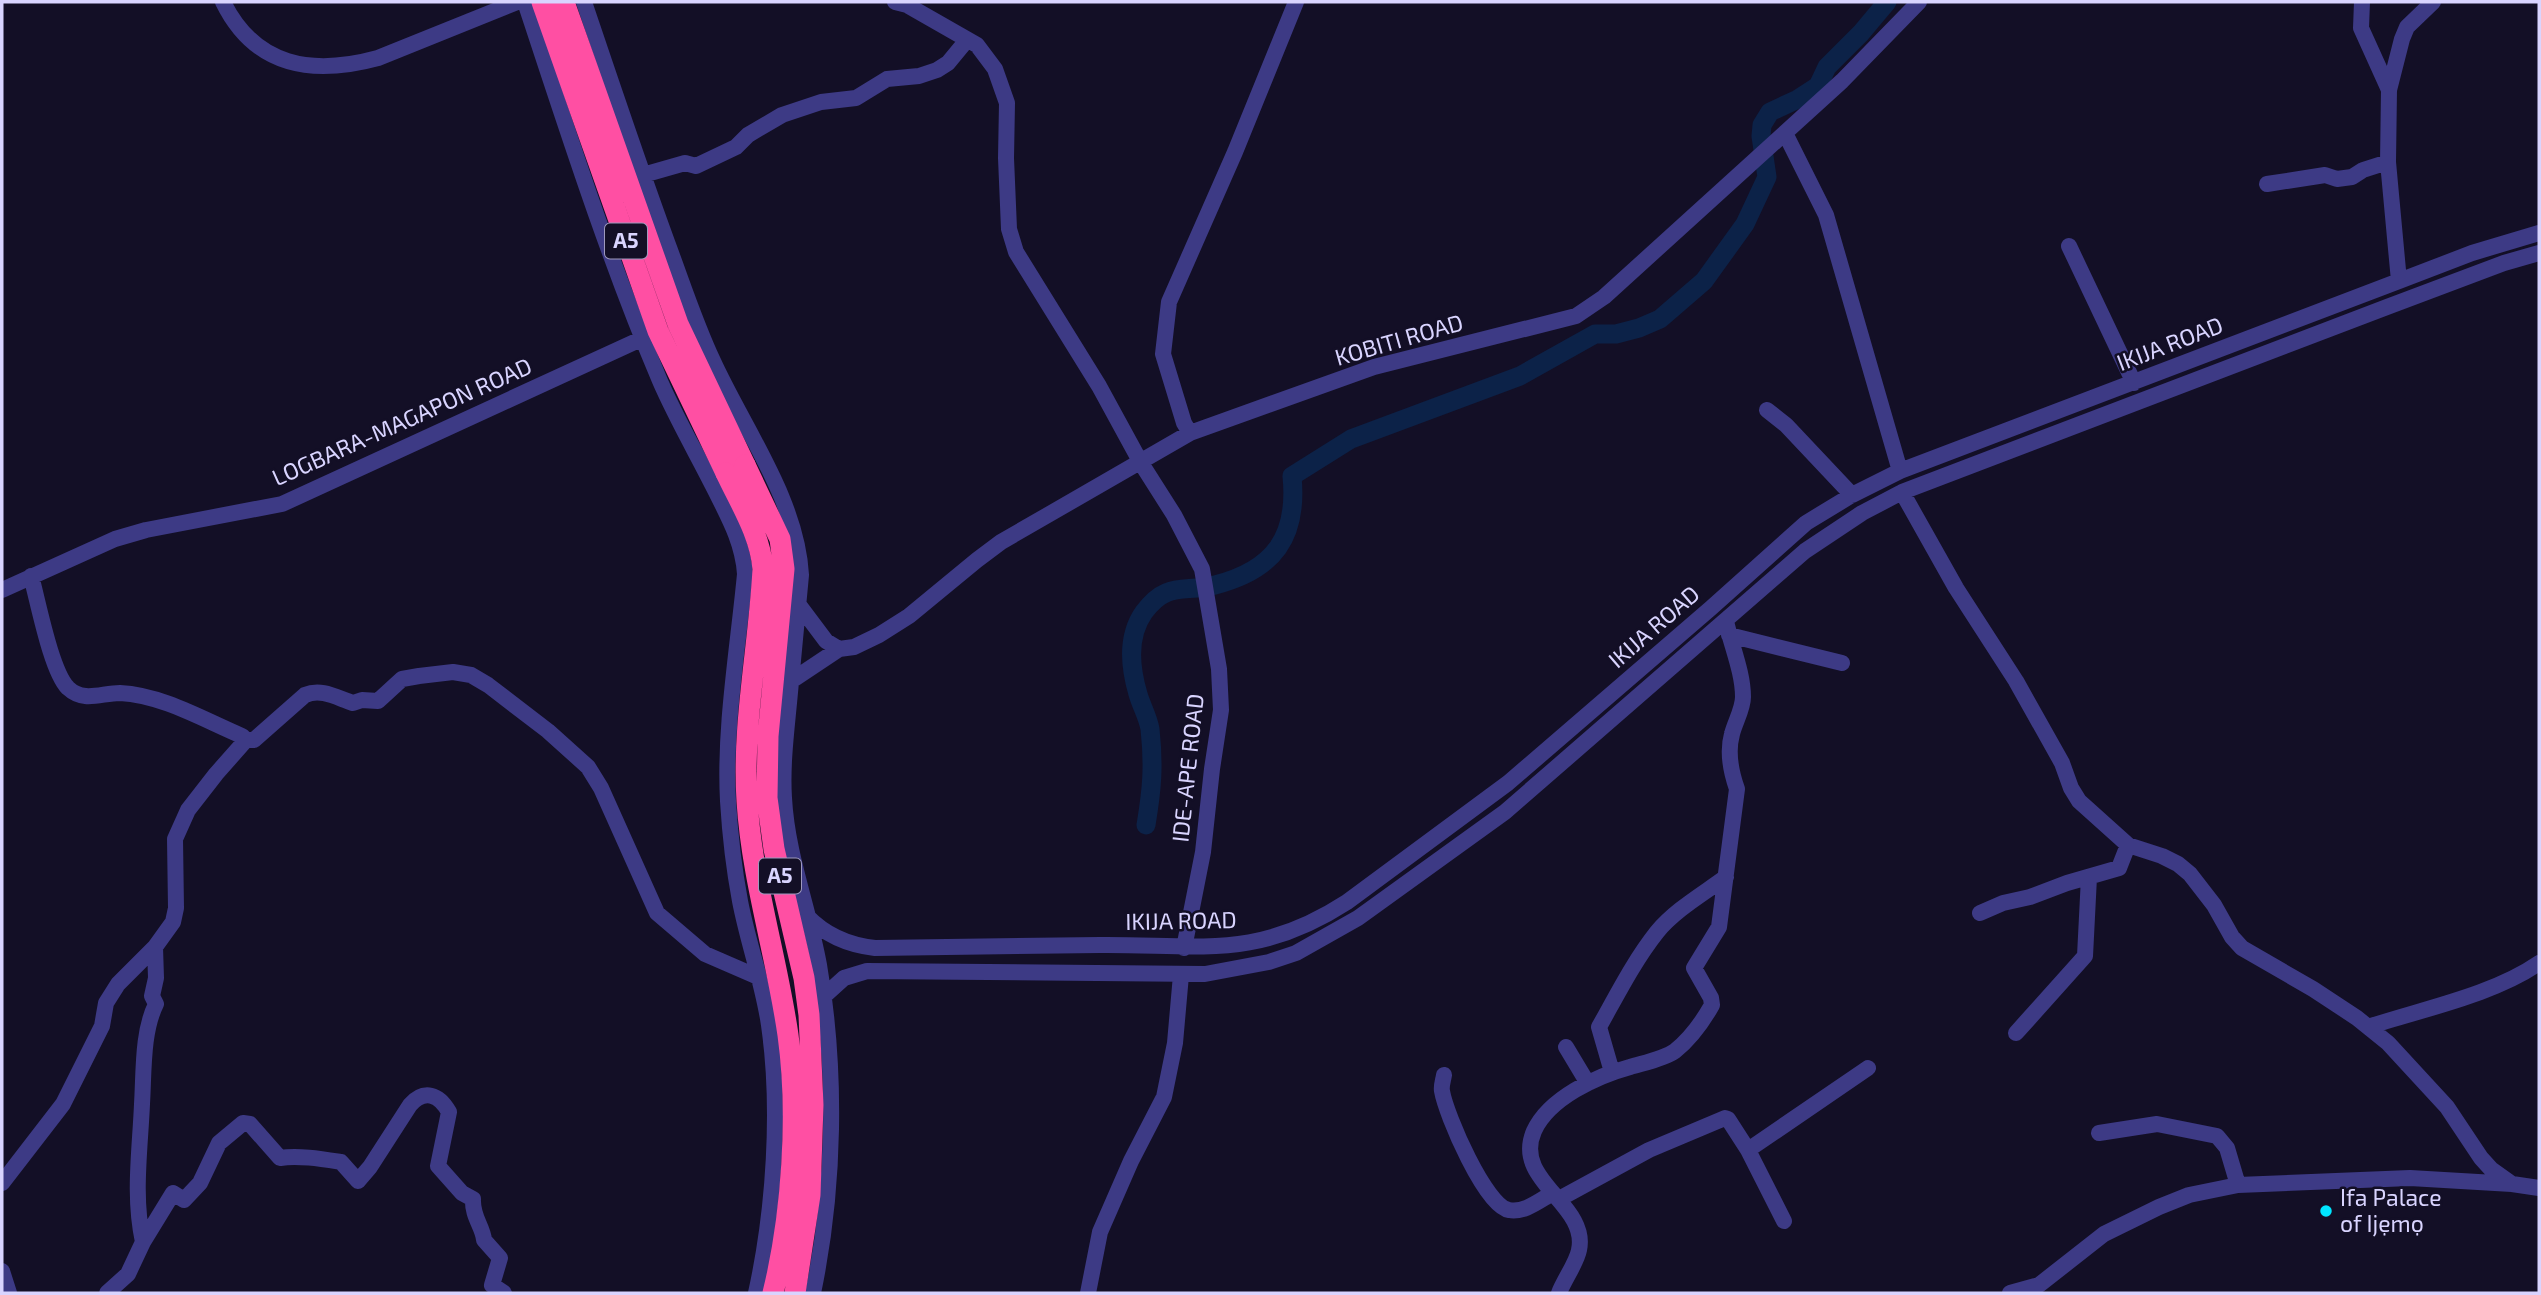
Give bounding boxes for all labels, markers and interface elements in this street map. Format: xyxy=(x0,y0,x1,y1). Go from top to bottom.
road number: A5 xyxy=(605,224,647,258)
street label: KOBITI ROAD xyxy=(1331,307,1466,371)
street label: IKIJA ROAD xyxy=(2113,310,2227,376)
street label: LOGBARA-MAGAPON ROAD xyxy=(267,351,536,491)
street label: IKIJA ROAD xyxy=(1602,579,1705,673)
street label: IDE-APE ROAD xyxy=(1165,692,1209,844)
road number: A5 xyxy=(759,858,801,894)
street label: IKIJA ROAD xyxy=(1125,905,1237,935)
place label: Ifa Palace of Ijẹmọ xyxy=(2340,1183,2442,1237)
marker: Ifa Palace of Ijẹmọ xyxy=(2318,1203,2334,1219)

